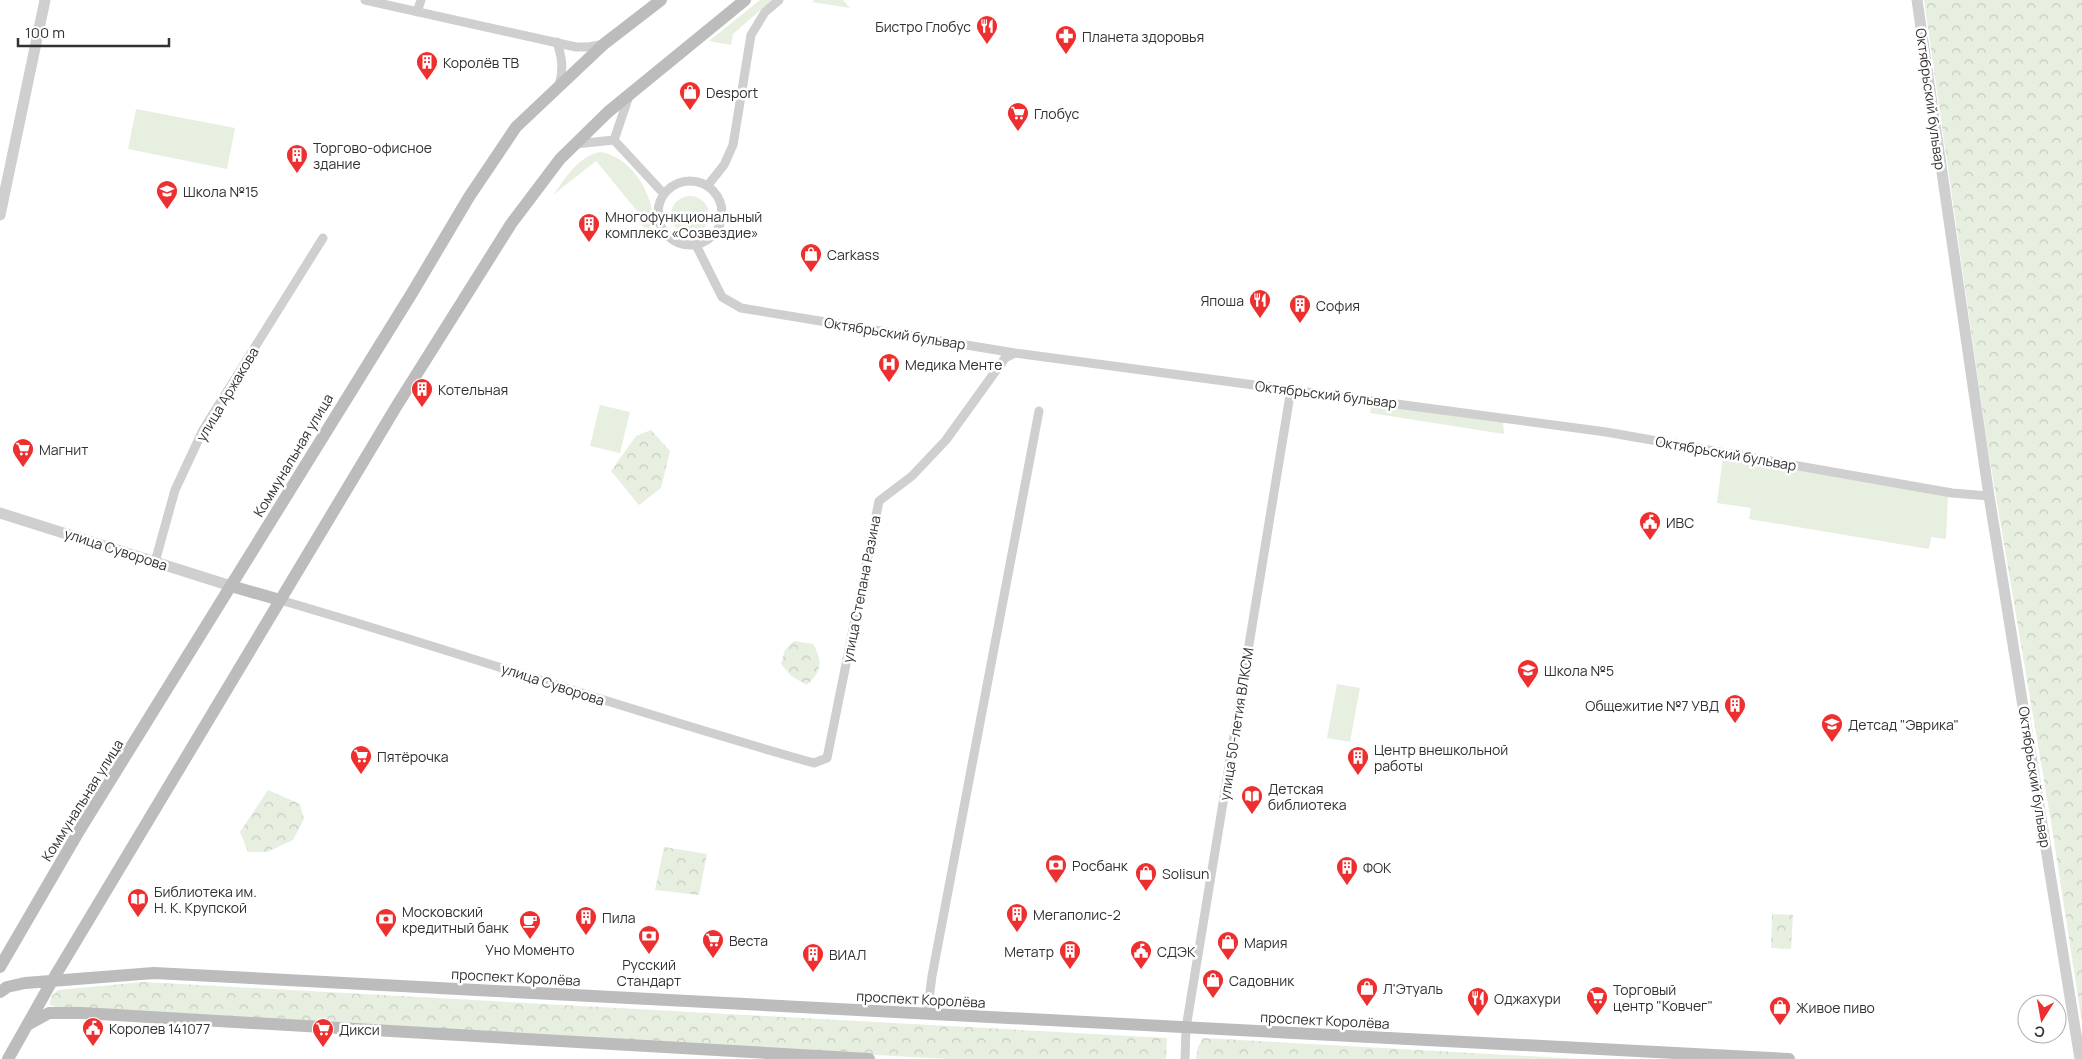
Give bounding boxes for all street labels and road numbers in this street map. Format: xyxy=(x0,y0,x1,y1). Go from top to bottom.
street label: Октябрьский бульвар xyxy=(1912,27,1950,171)
street label: Октябрьский бульвар xyxy=(823,312,967,354)
street label: улица Аржакова xyxy=(191,343,263,445)
street label: Октябрьский бульвар xyxy=(1254,376,1398,412)
street label: Коммунальная улица xyxy=(249,390,337,520)
street label: Октябрьский бульвар xyxy=(1654,431,1798,475)
street label: улица Степана Разина xyxy=(837,514,885,664)
street label: улица Суворова xyxy=(62,523,170,575)
street label: улица 50-летия ВЛКСМ xyxy=(1215,646,1257,802)
street label: улица Суворова xyxy=(499,658,607,710)
street label: Октябрьский бульвар xyxy=(2014,705,2056,849)
street label: Коммунальная улица xyxy=(37,735,127,865)
street label: проспект Королёва xyxy=(451,964,581,990)
street label: проспект Королёва xyxy=(856,986,986,1012)
street label: проспект Королёва xyxy=(1260,1007,1390,1033)

